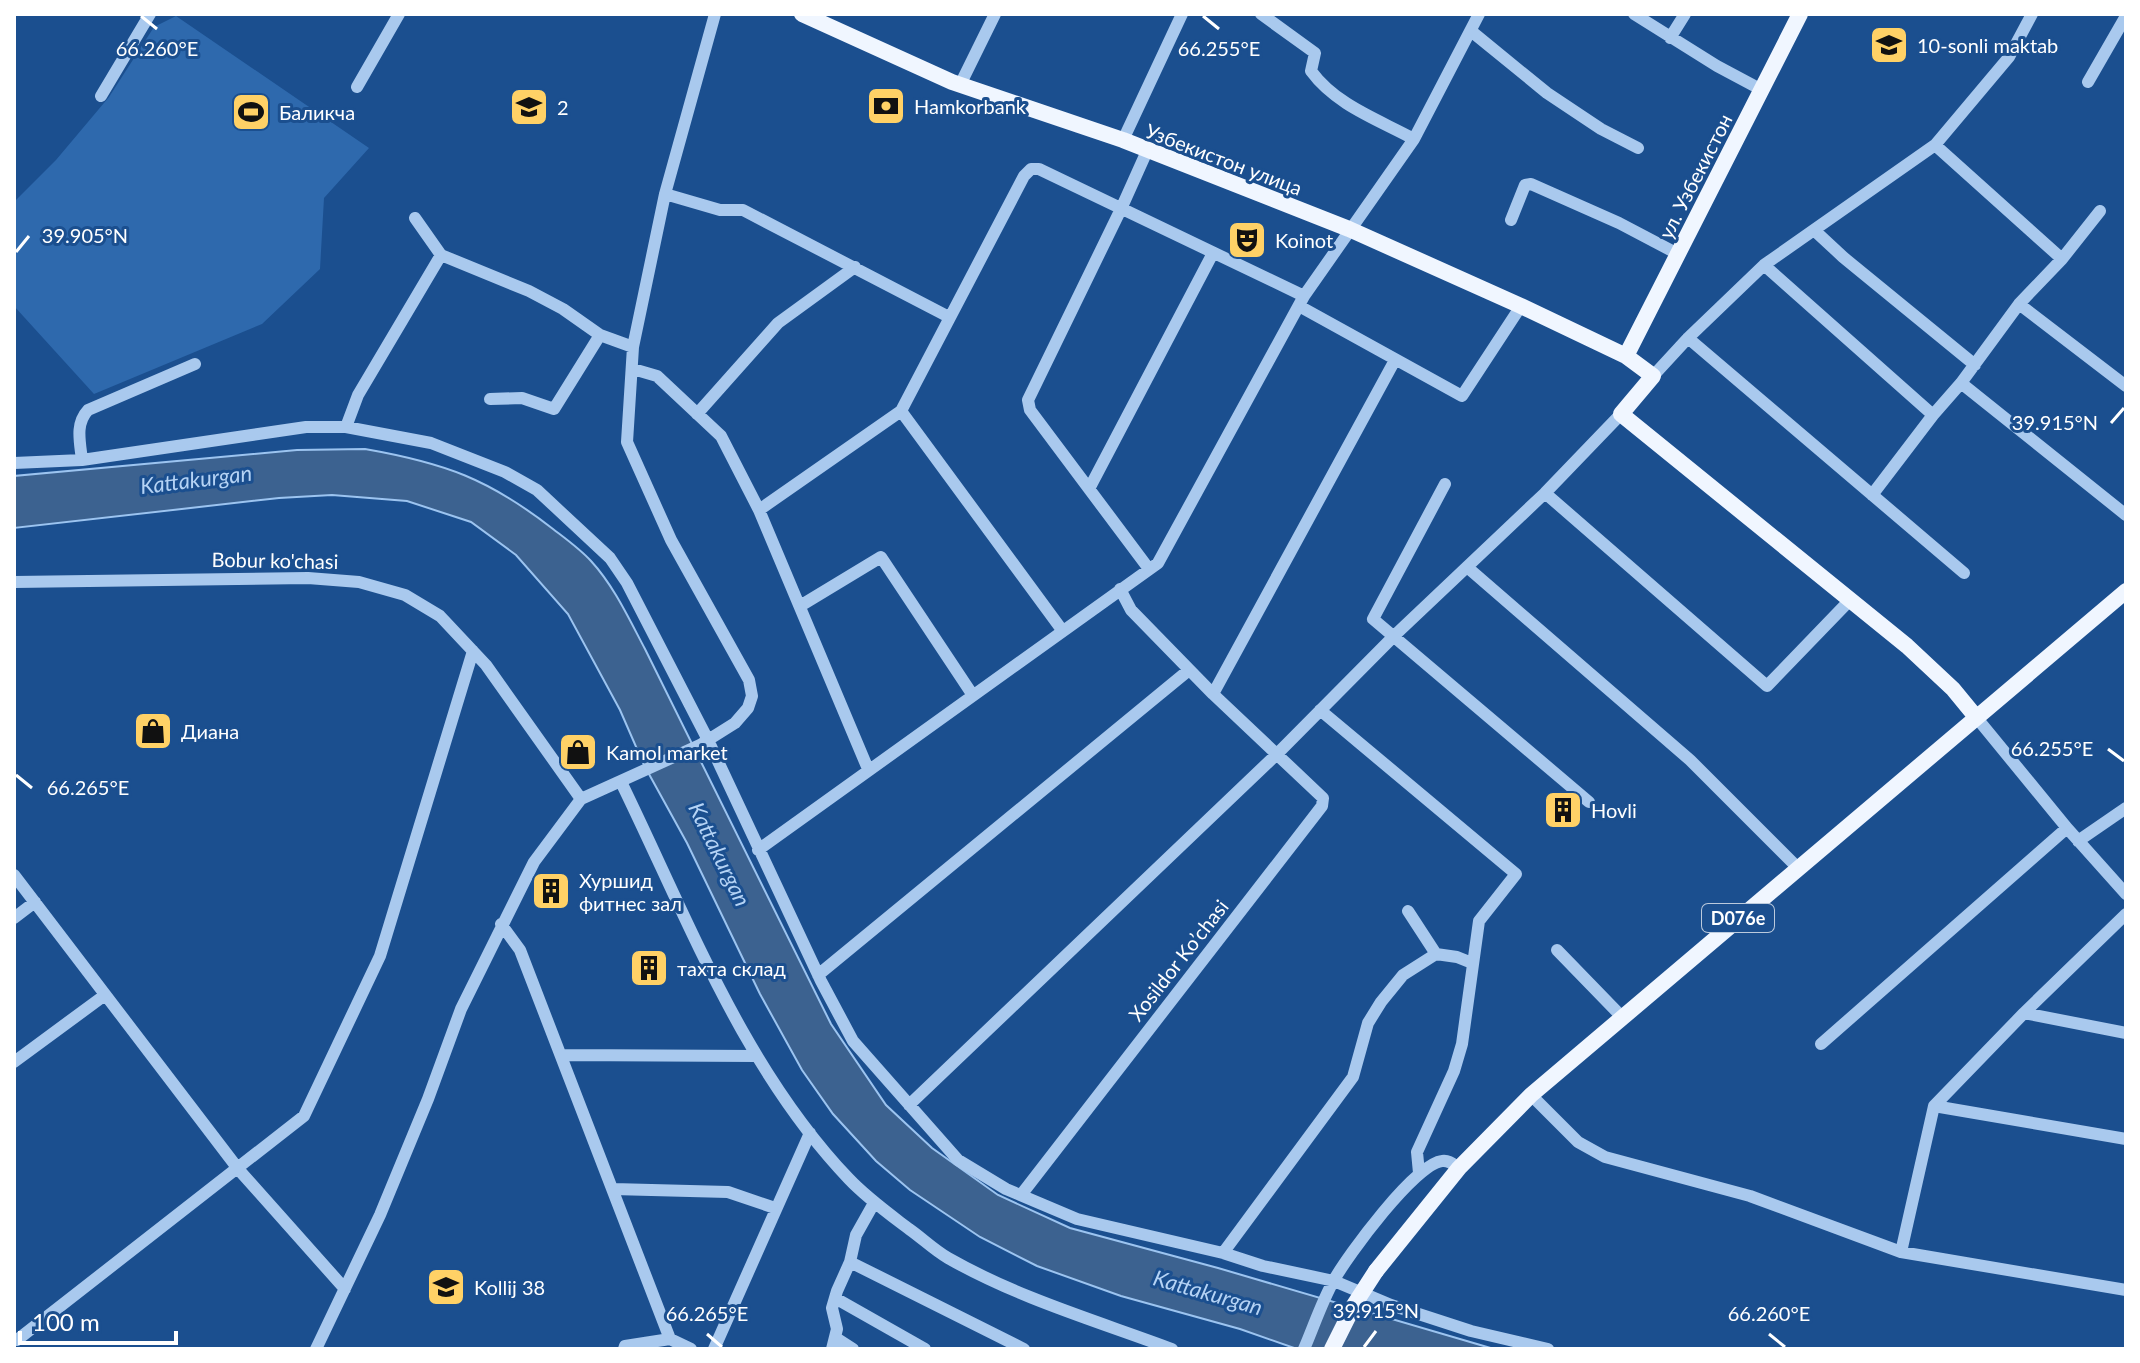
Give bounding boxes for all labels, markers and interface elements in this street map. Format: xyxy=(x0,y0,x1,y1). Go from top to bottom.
school or university icon: 10-sonli maktab xyxy=(1868,24,1910,66)
place label: 10-sonli maktab xyxy=(1917,33,2058,57)
text: 66.260°E xyxy=(116,36,198,60)
text: 66.255°E xyxy=(1178,36,1260,60)
bank icon: Hamkorbank xyxy=(865,85,907,127)
school or university icon: 2 xyxy=(508,86,550,128)
sports icon: Баликча xyxy=(230,91,272,133)
place label: Hamkorbank xyxy=(914,94,1027,118)
place label: 2 xyxy=(557,95,569,119)
place label: Баликча xyxy=(279,100,355,124)
street label: ул. Узбекистон xyxy=(1653,110,1737,242)
street label: Узбекистон улица xyxy=(1142,118,1306,200)
theatre icon: Koinot xyxy=(1226,219,1268,261)
text: 39.905°N xyxy=(42,223,128,247)
place label: Koinot xyxy=(1275,228,1333,252)
text: 39.915°N xyxy=(2012,410,2098,434)
water label: Kattakurgan xyxy=(139,459,253,499)
street label: Bobur ko'chasi xyxy=(211,547,339,573)
shop icon: Диана xyxy=(132,710,174,752)
place label: Диана xyxy=(181,719,239,743)
shop icon: Kamol market xyxy=(557,731,599,773)
text: 66.255°E xyxy=(2011,736,2093,760)
place label: Kamol market xyxy=(606,740,728,764)
text: 66.265°E xyxy=(47,775,129,799)
building icon: Hovli xyxy=(1542,789,1584,831)
water label: Kattakurgan xyxy=(683,798,757,910)
place label: Hovli xyxy=(1591,798,1637,822)
place label: Хуршид фитнес зал xyxy=(579,868,682,915)
building icon: Хуршид фитнес зал xyxy=(530,870,572,912)
street label: Xosildor Ko’chasi xyxy=(1123,895,1233,1025)
road number: D076e xyxy=(1702,904,1774,932)
building icon: тахта склад xyxy=(628,947,670,989)
place label: тахта склад xyxy=(677,956,786,980)
water label: Kattakurgan xyxy=(1150,1264,1266,1320)
school or university icon: Kollij 38 xyxy=(425,1266,467,1308)
place label: Kollij 38 xyxy=(474,1275,545,1299)
scale bar xyxy=(20,1295,176,1345)
text: 39.915°N xyxy=(1333,1298,1419,1322)
text: 66.265°E xyxy=(666,1301,748,1325)
text: 66.260°E xyxy=(1728,1301,1810,1325)
text: 100 m xyxy=(32,1307,100,1336)

